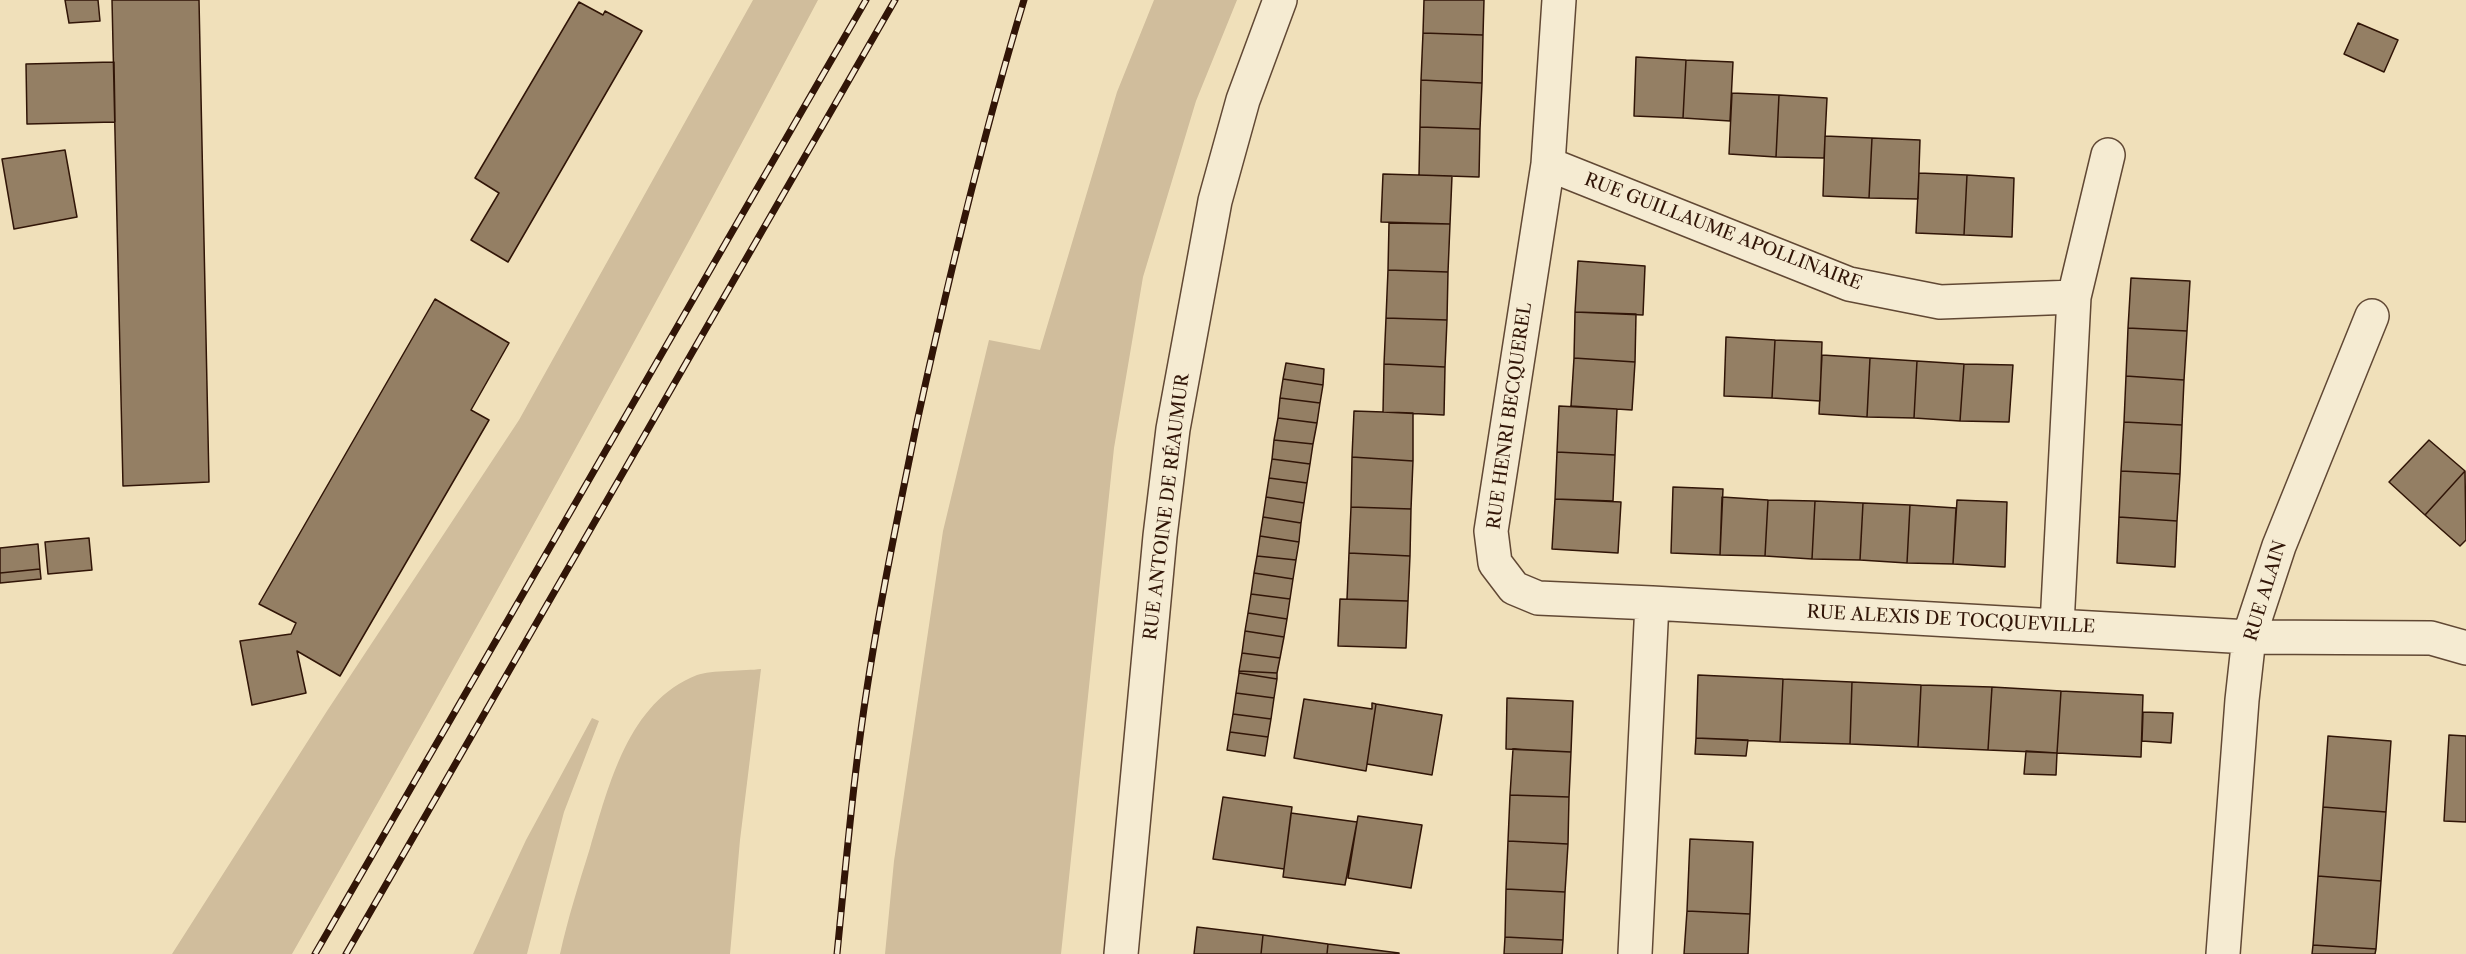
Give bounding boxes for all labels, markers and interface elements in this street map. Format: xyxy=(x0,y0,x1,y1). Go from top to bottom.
street label: RUE GUILLAUME APOLLINAIRE xyxy=(1581,169,1865,295)
street label: RUE HENRI BECQUEREL xyxy=(1483,301,1537,531)
street label: RUE ANTOINE DE RÉAUMUR xyxy=(1140,373,1194,641)
street label: RUE ALAIN xyxy=(2240,538,2292,644)
street label: RUE ALEXIS DE TOCQUEVILLE xyxy=(1806,602,2096,638)

